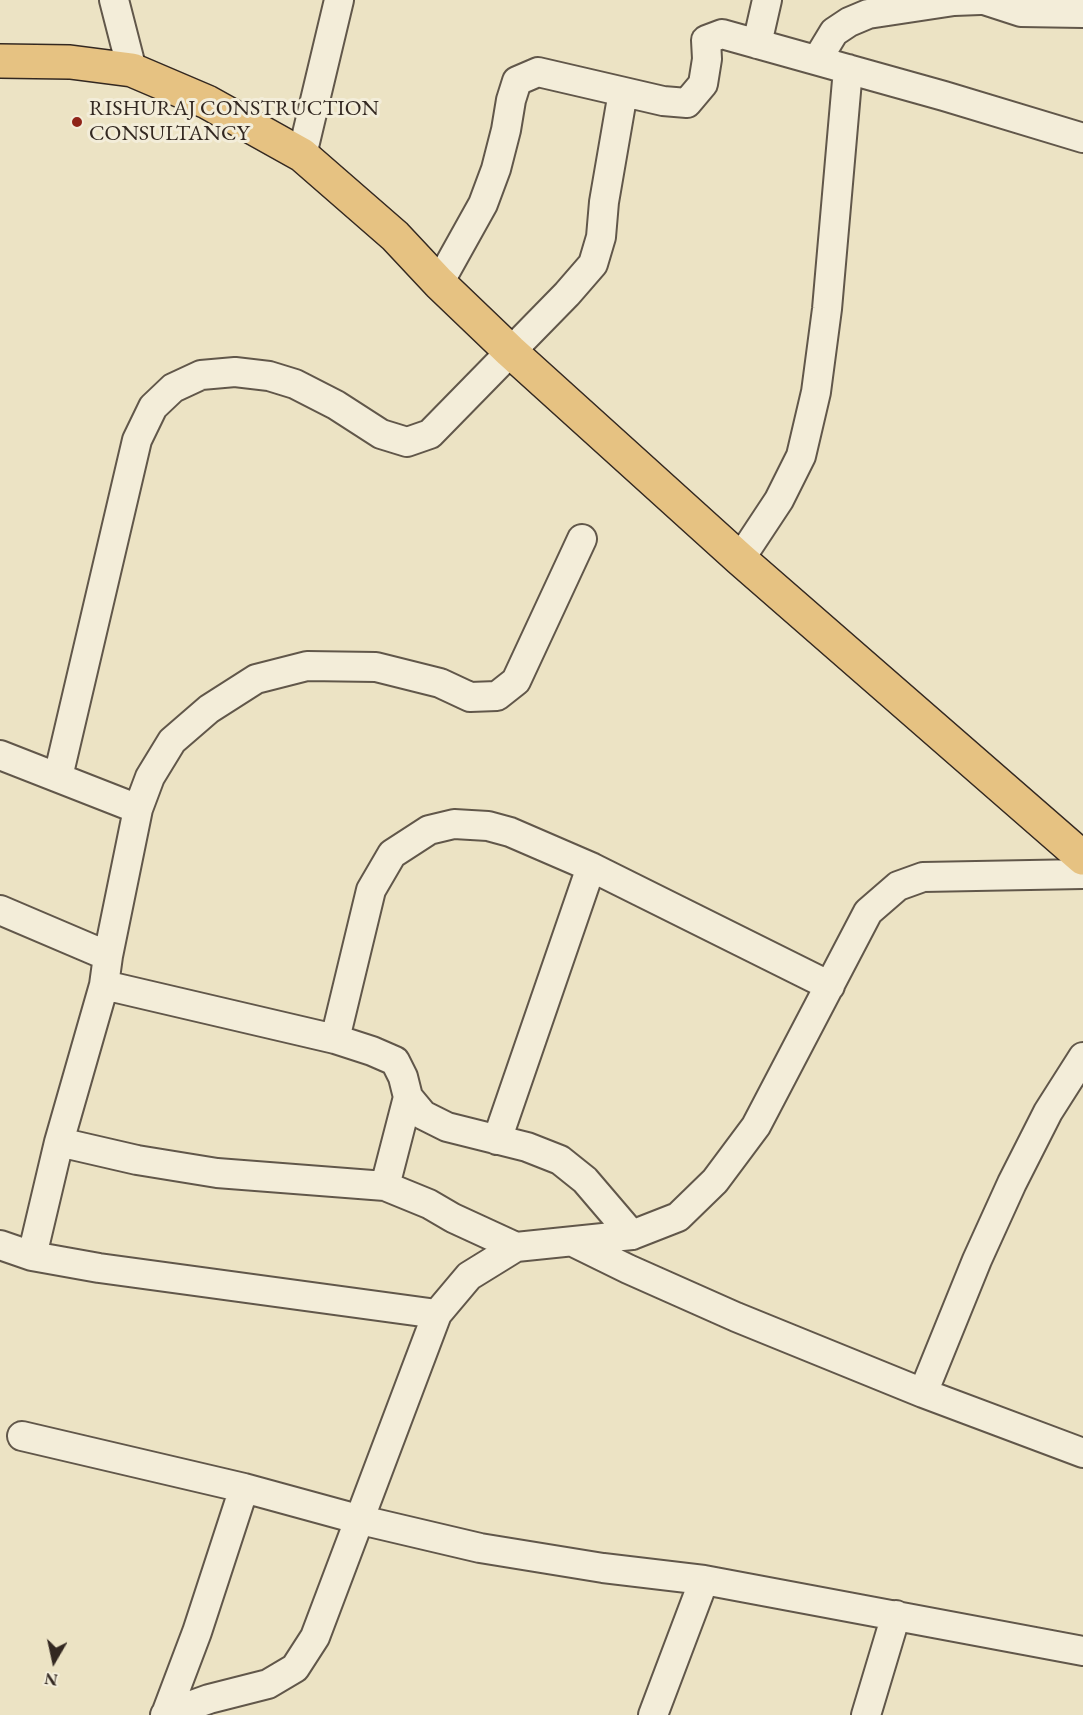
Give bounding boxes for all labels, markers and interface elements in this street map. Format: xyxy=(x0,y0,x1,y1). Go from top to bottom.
place label: RISHURAJ CONSTRUCTION CONSULTANCY xyxy=(89,96,379,148)
marker: RISHURAJ CONSTRUCTION CONSULTANCY xyxy=(70,115,84,129)
north arrow xyxy=(24,1631,84,1691)
text: N xyxy=(43,1668,59,1691)

